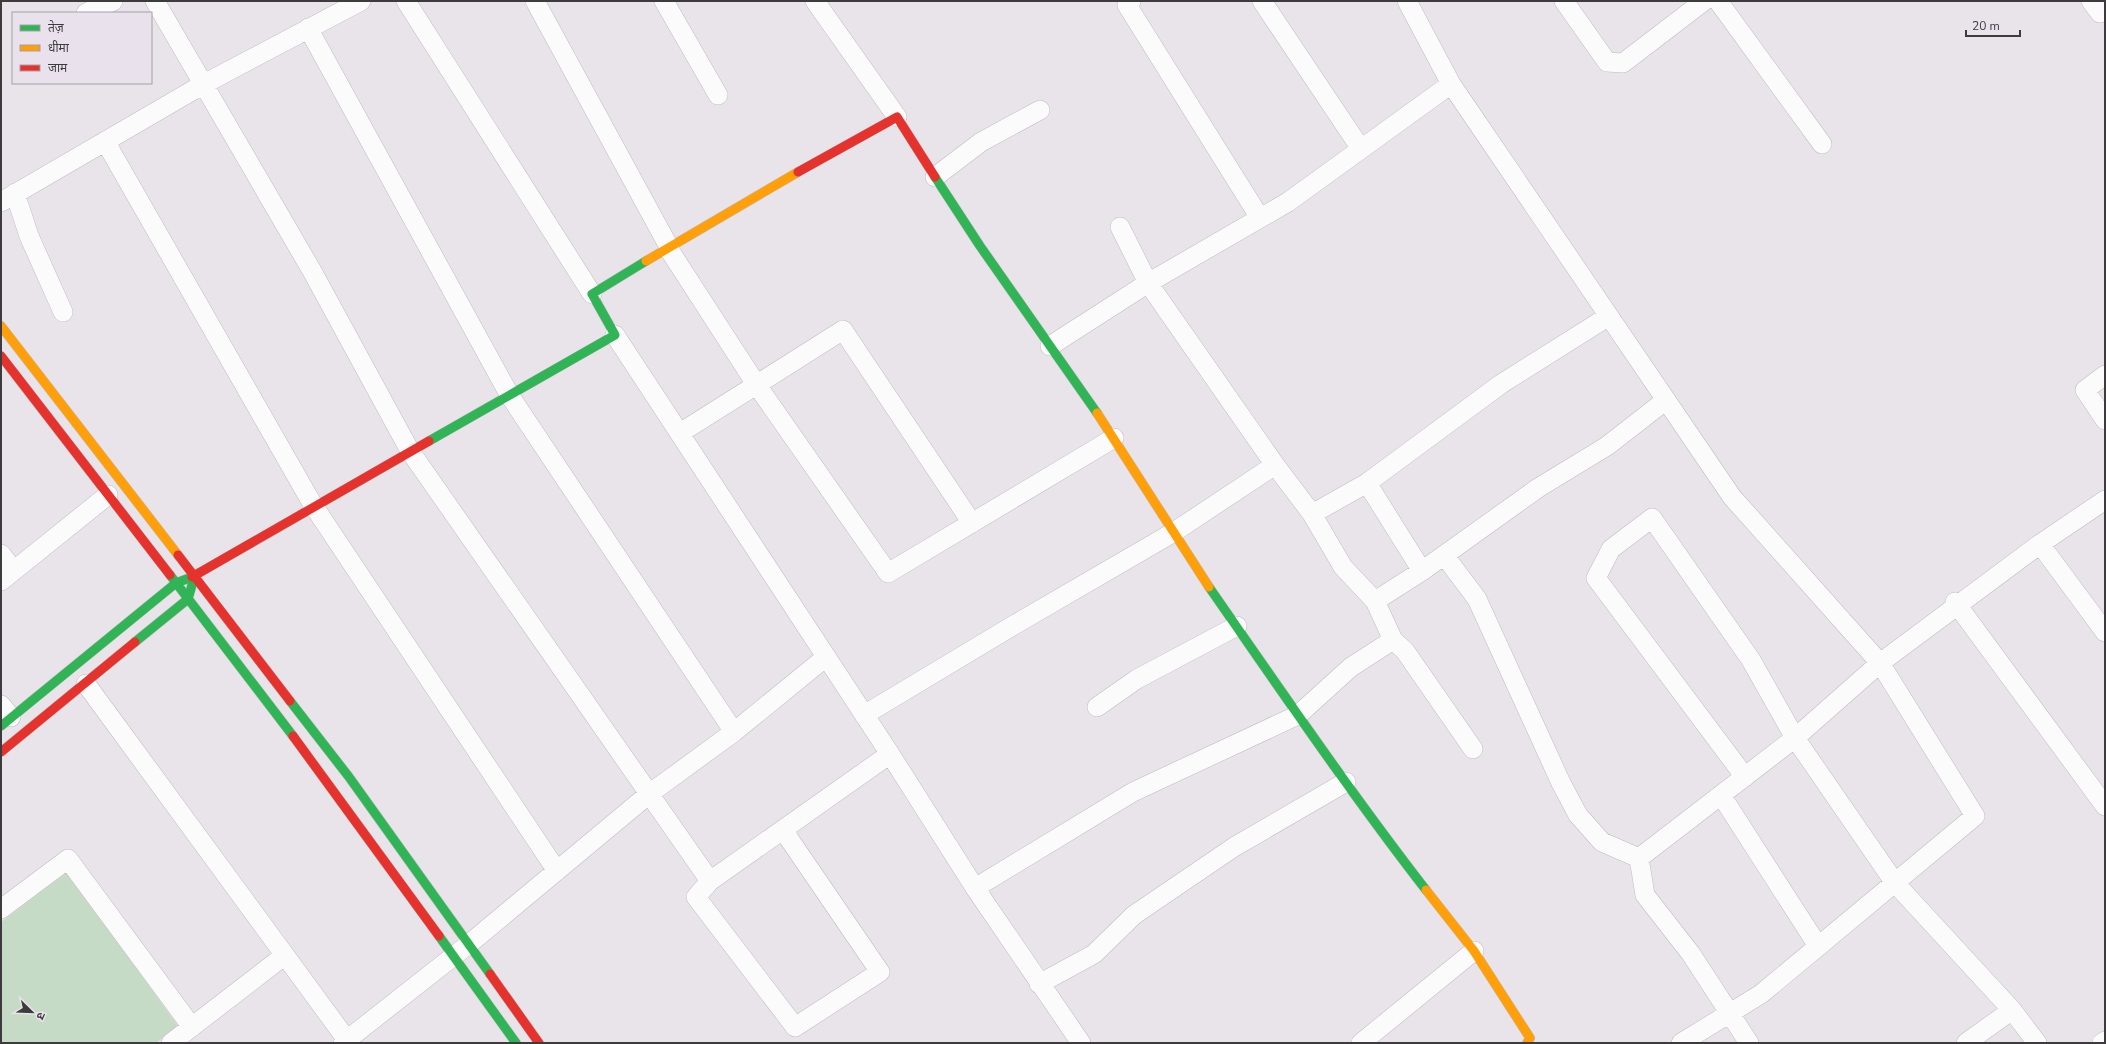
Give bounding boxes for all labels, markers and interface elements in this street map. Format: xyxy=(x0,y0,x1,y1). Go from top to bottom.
legend xyxy=(12,12,152,84)
scale bar xyxy=(1966,12,2020,38)
text: 20 m xyxy=(1972,18,2000,34)
text: तेज़ xyxy=(48,20,65,36)
text: धीमा xyxy=(48,40,70,56)
text: जाम xyxy=(48,60,68,76)
north arrow xyxy=(12,992,52,1032)
text: उ xyxy=(32,1010,49,1022)

